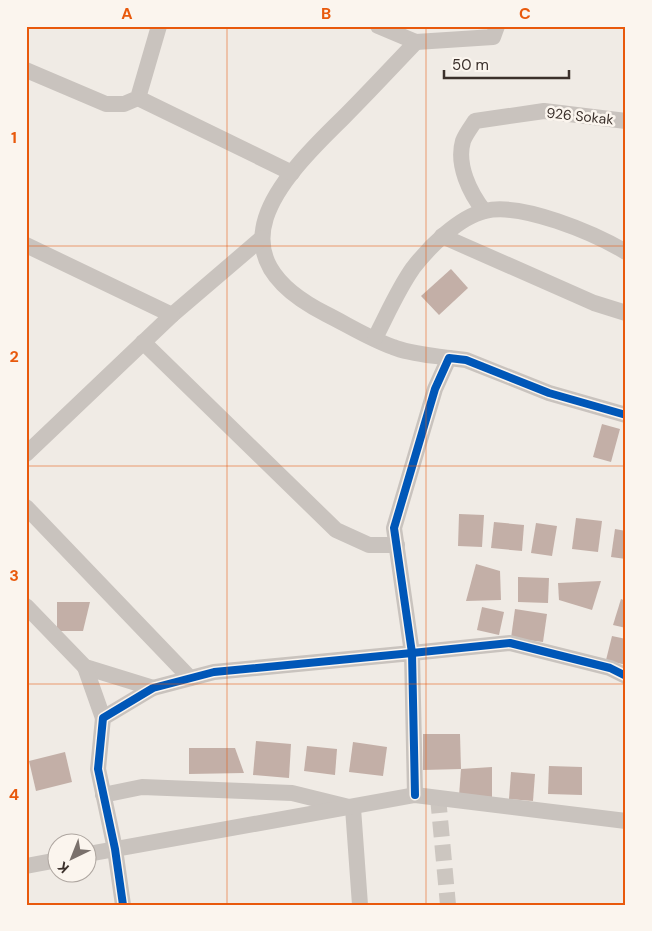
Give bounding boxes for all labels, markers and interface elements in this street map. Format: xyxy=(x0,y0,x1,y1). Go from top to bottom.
text: A xyxy=(121,3,133,24)
text: B xyxy=(321,3,331,24)
text: C xyxy=(519,3,531,24)
scale bar xyxy=(444,48,570,80)
text: 50 m xyxy=(452,55,489,75)
street label: 926 Sokak xyxy=(546,104,614,128)
text: 1 xyxy=(11,127,17,148)
text: 2 xyxy=(9,346,19,367)
text: 3 xyxy=(9,565,19,586)
text: 4 xyxy=(9,784,19,805)
north arrow xyxy=(48,834,98,884)
text: K xyxy=(54,858,73,877)

